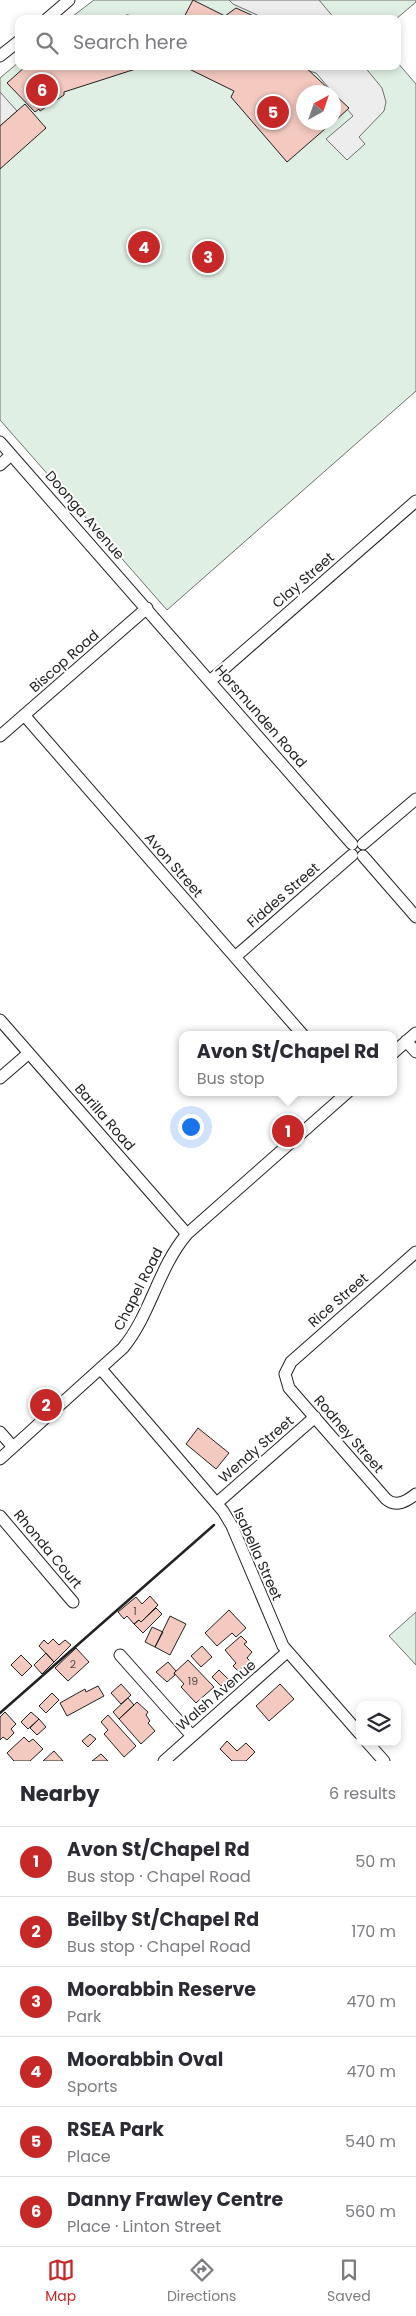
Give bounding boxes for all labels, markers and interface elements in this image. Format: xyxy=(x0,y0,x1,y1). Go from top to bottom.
search box xyxy=(15,15,401,70)
icon: search xyxy=(33,29,61,57)
text: Search here xyxy=(73,29,187,56)
pin: 6 xyxy=(26,71,58,109)
north arrow xyxy=(296,85,341,130)
pin: 5 xyxy=(257,93,289,131)
pin: 4 xyxy=(128,228,160,266)
pin: 3 xyxy=(192,238,224,276)
street label: Doonga Avenue xyxy=(41,466,130,564)
street label: Clay Street xyxy=(268,547,338,613)
street label: Biscop Road xyxy=(25,625,103,697)
street label: Horsmunden Road xyxy=(211,660,311,772)
street label: Avon Street xyxy=(140,828,208,902)
street label: Fiddes Street xyxy=(242,858,324,932)
popup xyxy=(179,1031,397,1096)
text: Avon St/Chapel Rd xyxy=(197,1038,379,1065)
text: Bus stop xyxy=(197,1067,265,1090)
street label: Barilla Road xyxy=(70,1079,140,1155)
pin: 1 xyxy=(272,1112,304,1150)
your location xyxy=(178,1114,204,1140)
street label: Chapel Road xyxy=(108,1244,168,1334)
street label: Rice Street xyxy=(304,1268,372,1332)
pin: 2 xyxy=(30,1386,62,1424)
street label: Rodney Street xyxy=(310,1391,388,1477)
street label: Wendy Street xyxy=(214,1411,298,1487)
street label: Rhonda Court xyxy=(9,1505,87,1593)
street label: Isabella Street xyxy=(229,1505,287,1603)
house number: 1 xyxy=(133,1603,137,1619)
street label: Walsh Avenue xyxy=(172,1655,260,1735)
house number: 2 xyxy=(70,1656,76,1672)
house number: 19 xyxy=(188,1673,198,1689)
map controls xyxy=(356,1701,401,1746)
button: layers xyxy=(356,1701,401,1746)
text: Nearby xyxy=(20,1779,100,1808)
text: 6 results xyxy=(329,1782,396,1805)
text: Avon St/Chapel Rd xyxy=(67,1836,250,1863)
text: 1 xyxy=(33,1850,39,1873)
text: 50 m xyxy=(355,1850,396,1873)
text: Bus stop · Chapel Road xyxy=(67,1865,251,1888)
text: Beilby St/Chapel Rd xyxy=(67,1906,259,1933)
text: 2 xyxy=(31,1920,41,1943)
text: 170 m xyxy=(351,1920,396,1943)
text: Bus stop · Chapel Road xyxy=(67,1935,251,1958)
text: Moorabbin Reserve xyxy=(67,1976,256,2003)
text: 3 xyxy=(31,1990,41,2013)
text: 470 m xyxy=(346,1990,396,2013)
text: Park xyxy=(67,2005,101,2028)
text: Moorabbin Oval xyxy=(67,2046,223,2073)
text: 4 xyxy=(31,2060,41,2083)
text: 470 m xyxy=(346,2060,396,2083)
text: Sports xyxy=(67,2075,118,2098)
text: RSEA Park xyxy=(67,2116,164,2143)
text: 5 xyxy=(31,2130,41,2153)
text: 540 m xyxy=(345,2130,396,2153)
text: Place xyxy=(67,2145,111,2168)
text: Danny Frawley Centre xyxy=(67,2186,283,2213)
text: 6 xyxy=(31,2200,41,2223)
text: 560 m xyxy=(345,2200,396,2223)
text: Place · Linton Street xyxy=(67,2215,221,2238)
tab: Map xyxy=(45,2256,76,2307)
tab: Directions xyxy=(167,2256,236,2307)
tab: Saved xyxy=(327,2256,371,2307)

